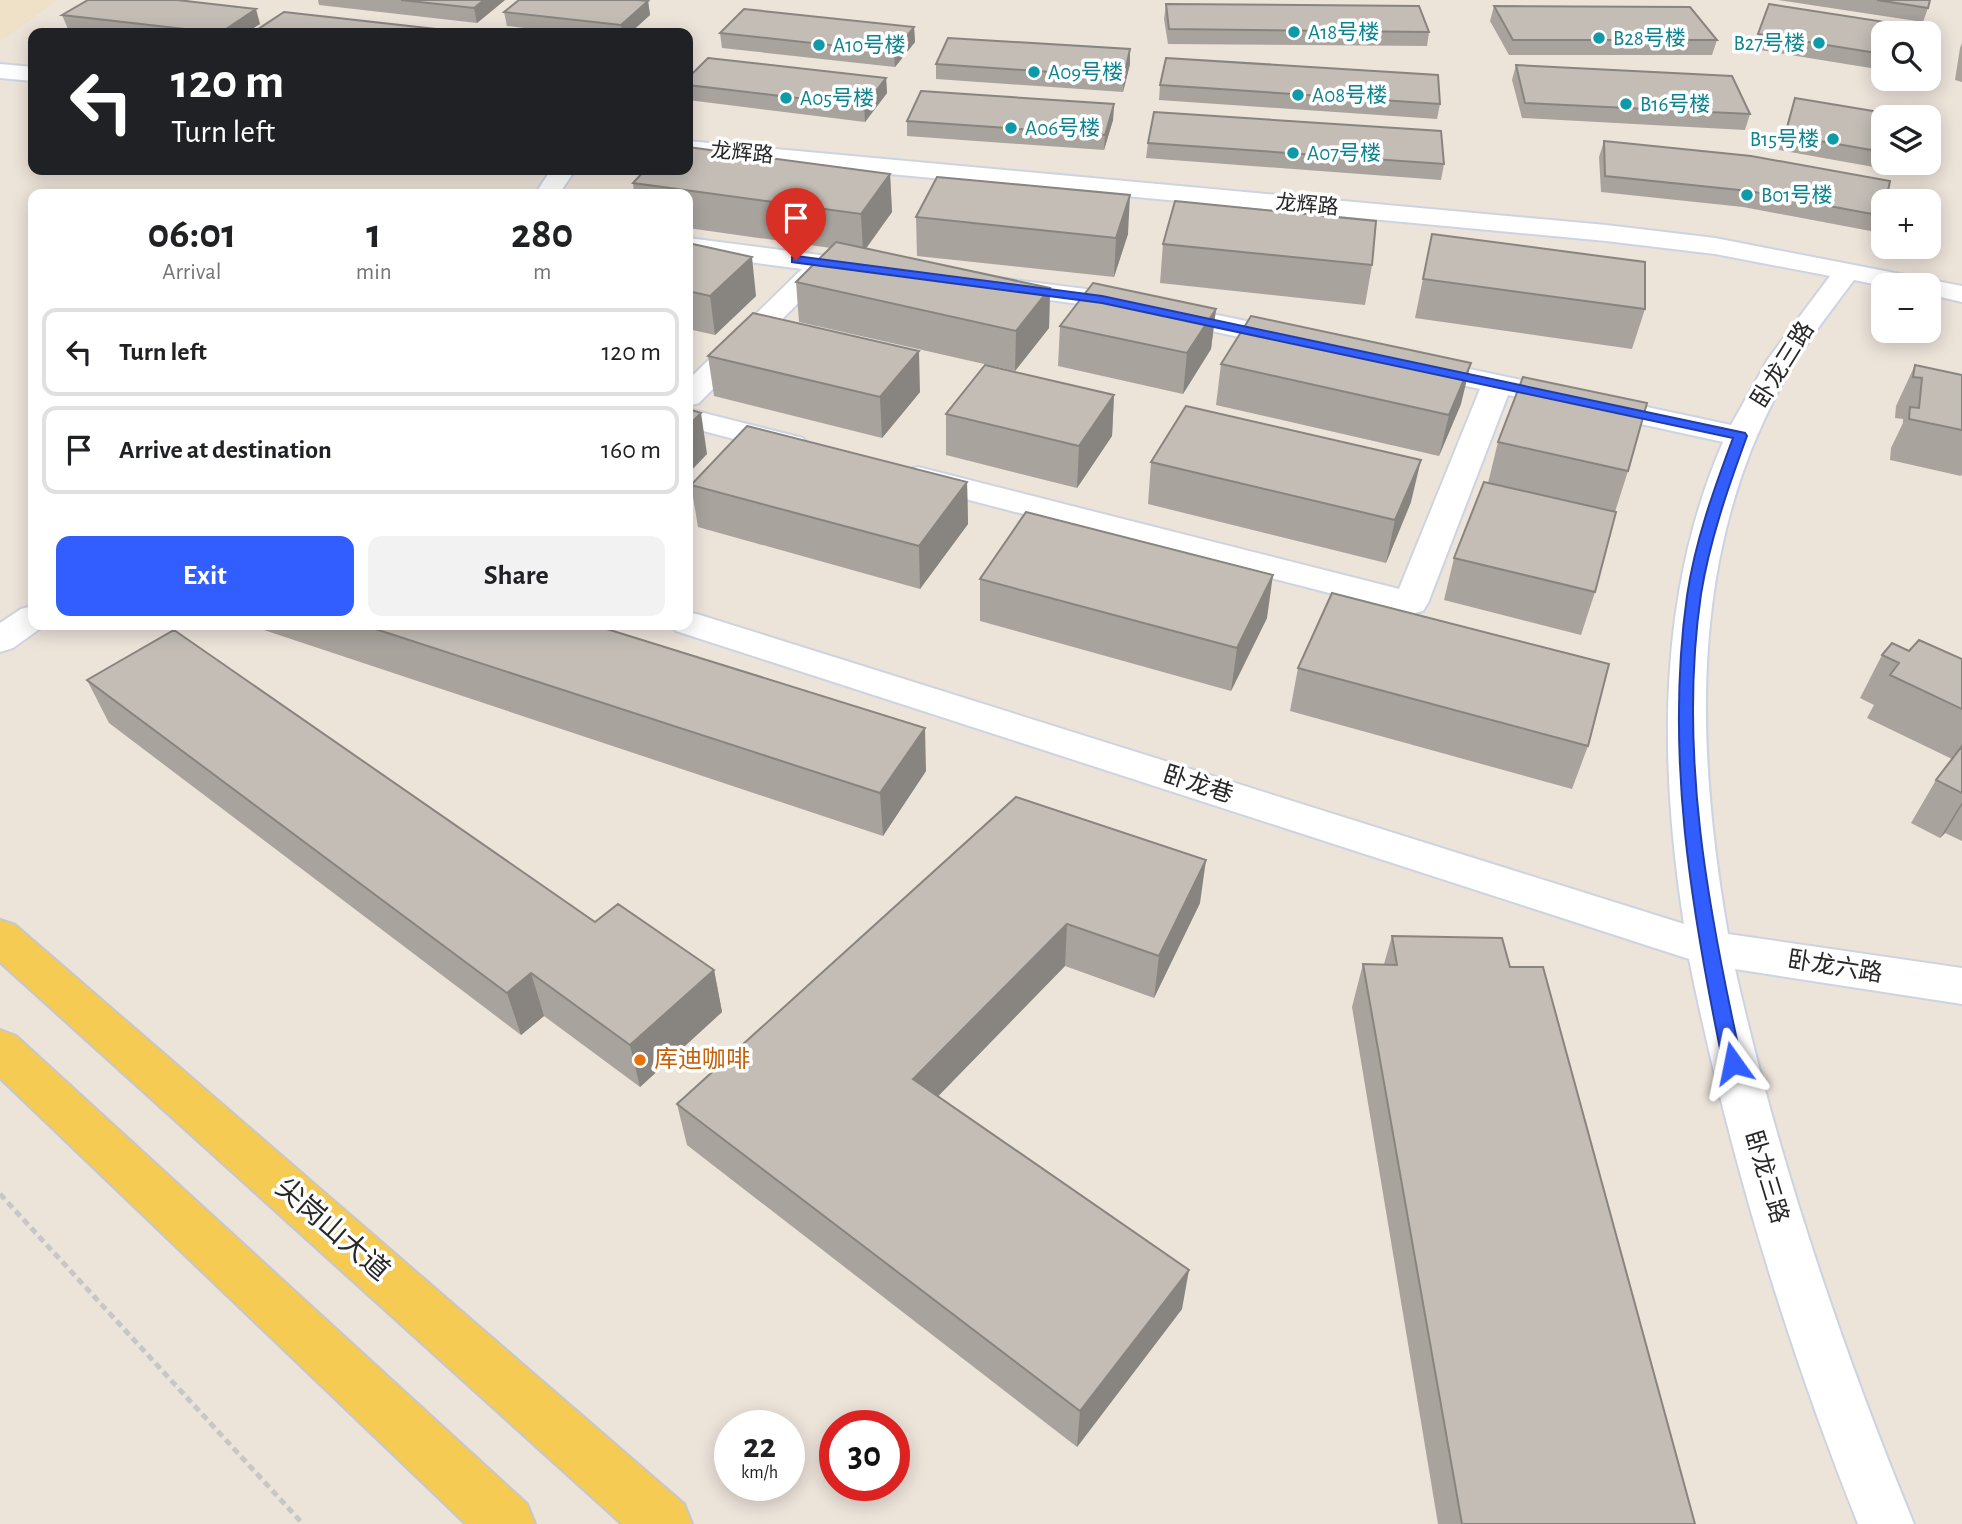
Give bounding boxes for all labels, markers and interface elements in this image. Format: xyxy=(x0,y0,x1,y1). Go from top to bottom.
place label: A18号楼 xyxy=(1308,21,1379,43)
map controls xyxy=(1871,21,1941,343)
button: search xyxy=(1871,21,1941,91)
marker: A18号楼 xyxy=(1286,24,1302,40)
place label: B28号楼 xyxy=(1613,27,1686,49)
marker: B28号楼 xyxy=(1591,30,1607,46)
place label: B27号楼 xyxy=(1733,32,1805,54)
place label: A10号楼 xyxy=(833,34,905,56)
marker: B27号楼 xyxy=(1811,35,1827,51)
marker: A10号楼 xyxy=(811,37,827,53)
icon: left xyxy=(56,56,147,147)
text: 120 m xyxy=(171,58,284,107)
place label: A09号楼 xyxy=(1048,61,1123,83)
marker: A09号楼 xyxy=(1026,64,1042,80)
place label: A08号楼 xyxy=(1312,84,1387,106)
place label: A05号楼 xyxy=(800,87,874,109)
marker: A08号楼 xyxy=(1290,87,1306,103)
marker: A05号楼 xyxy=(778,90,794,106)
place label: B16号楼 xyxy=(1640,93,1710,115)
marker: B16号楼 xyxy=(1618,96,1634,112)
button: layers xyxy=(1871,105,1941,175)
text: Turn left xyxy=(171,116,275,148)
place label: A06号楼 xyxy=(1025,117,1100,139)
marker: A06号楼 xyxy=(1003,120,1019,136)
place label: B15号楼 xyxy=(1750,128,1819,150)
marker: B15号楼 xyxy=(1825,131,1841,147)
street label: 龙辉路 xyxy=(710,139,774,166)
place label: A07号楼 xyxy=(1307,142,1381,164)
marker: A07号楼 xyxy=(1285,145,1301,161)
place label: B01号楼 xyxy=(1761,184,1833,206)
marker: B01号楼 xyxy=(1739,187,1755,203)
pin xyxy=(766,188,826,260)
button: + xyxy=(1871,189,1941,259)
street label: 龙辉路 xyxy=(1275,191,1339,218)
icon: arrive xyxy=(777,199,815,237)
text: 06:01 xyxy=(147,213,236,255)
text: 1 xyxy=(366,213,381,255)
text: 280 xyxy=(511,213,573,255)
text: Arrival xyxy=(162,261,221,284)
text: min xyxy=(356,261,392,284)
text: m xyxy=(533,261,551,284)
button: − xyxy=(1871,273,1941,343)
street label: 卧龙三路 xyxy=(1746,317,1819,412)
icon: left xyxy=(60,333,98,371)
text: Turn left xyxy=(119,339,207,365)
text: 120 m xyxy=(601,339,661,365)
icon: arrive xyxy=(60,431,98,469)
text: Arrive at destination xyxy=(119,437,332,463)
text: 160 m xyxy=(601,437,661,463)
button: Exit xyxy=(56,536,354,616)
button: Share xyxy=(368,536,665,616)
street label: 卧龙巷 xyxy=(1160,761,1237,808)
street label: 卧龙六路 xyxy=(1786,946,1885,986)
position arrow xyxy=(1696,1026,1770,1100)
place label: 库迪咖啡 xyxy=(654,1046,750,1072)
marker: 库迪咖啡 xyxy=(632,1052,648,1068)
street label: 卧龙三路 xyxy=(1740,1127,1793,1226)
street label: 尖岗山大道 xyxy=(270,1172,395,1286)
speed limit sign: 30 xyxy=(819,1410,910,1501)
text: 22 xyxy=(743,1429,776,1464)
text: km/h xyxy=(741,1464,778,1482)

